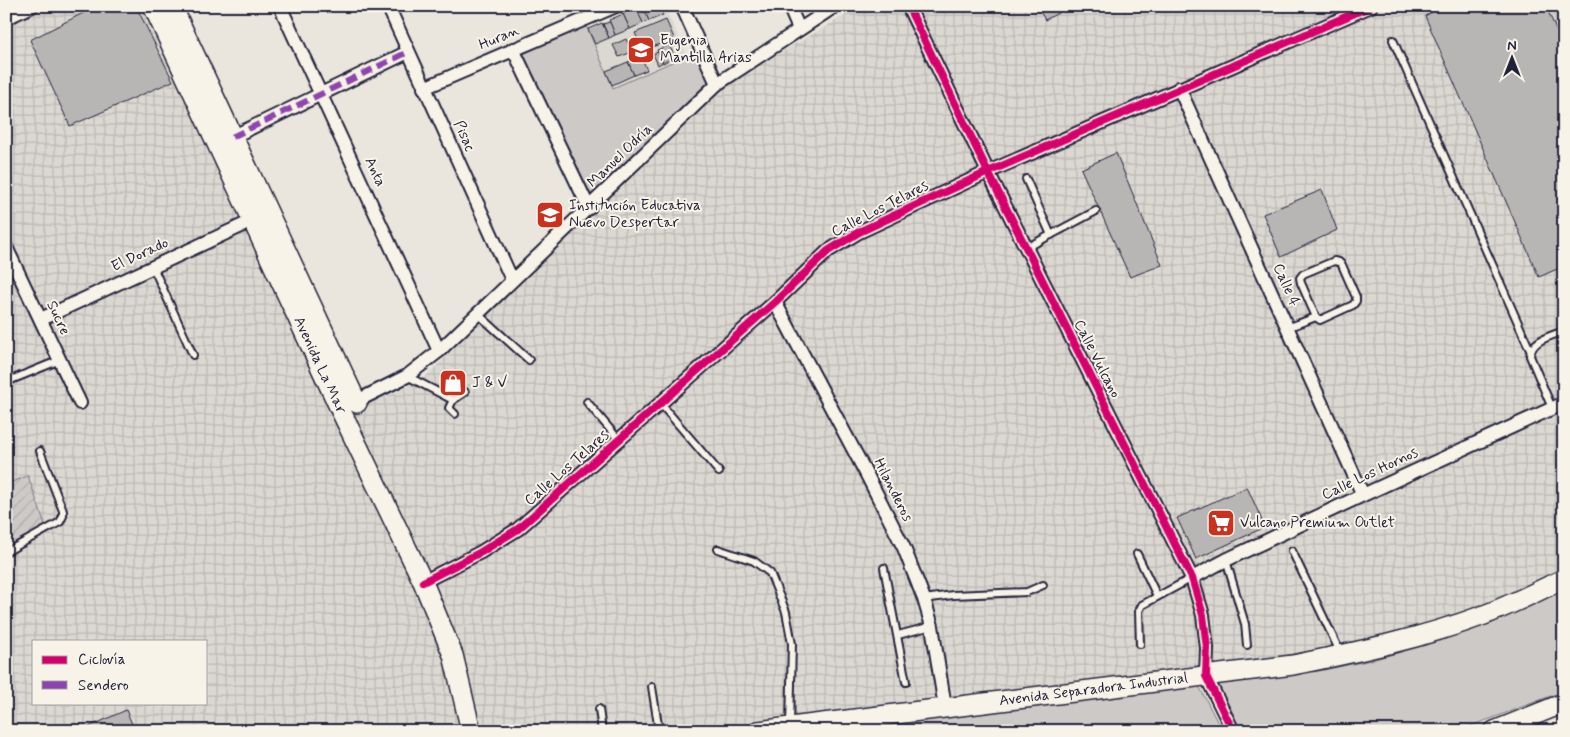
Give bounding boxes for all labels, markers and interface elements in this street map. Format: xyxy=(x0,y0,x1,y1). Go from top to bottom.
street label: Huran xyxy=(476,21,522,55)
place label: Eugenia Mantilla Arias xyxy=(660,31,752,68)
north arrow xyxy=(1488,32,1538,82)
school or university icon: Eugenia Mantilla Arias xyxy=(626,35,656,65)
text: N xyxy=(1507,37,1517,55)
street label: Pisac xyxy=(448,117,480,155)
street label: Manuel Odría xyxy=(583,120,657,192)
street label: Anta xyxy=(360,154,390,190)
street label: Calle Los Telares xyxy=(828,176,932,242)
place label: Institución Educativa Nuevo Despertar xyxy=(569,196,701,233)
school or university icon: Institución Educativa Nuevo Despertar xyxy=(535,200,565,230)
street label: El Dorado xyxy=(108,233,172,277)
street label: Calle 4 xyxy=(1268,260,1304,310)
street label: Sucre xyxy=(41,298,75,339)
street label: Avenida La Mar xyxy=(288,313,351,417)
street label: Calle Vulcano xyxy=(1069,316,1125,402)
shop icon: J & V xyxy=(438,368,468,398)
place label: J & V xyxy=(472,373,507,393)
street label: Calle Los Telares xyxy=(520,426,614,510)
street label: Calle Los Hornos xyxy=(1319,443,1422,505)
street label: Hilanderos xyxy=(869,455,918,525)
supermarket icon: Vulcano Premium Outlet xyxy=(1206,508,1236,538)
place label: Vulcano Premium Outlet xyxy=(1240,513,1395,533)
legend xyxy=(32,640,208,704)
text: Ciclovía xyxy=(78,650,126,670)
street label: Avenida Separadora Industrial xyxy=(998,668,1189,711)
text: Sendero xyxy=(78,676,129,696)

